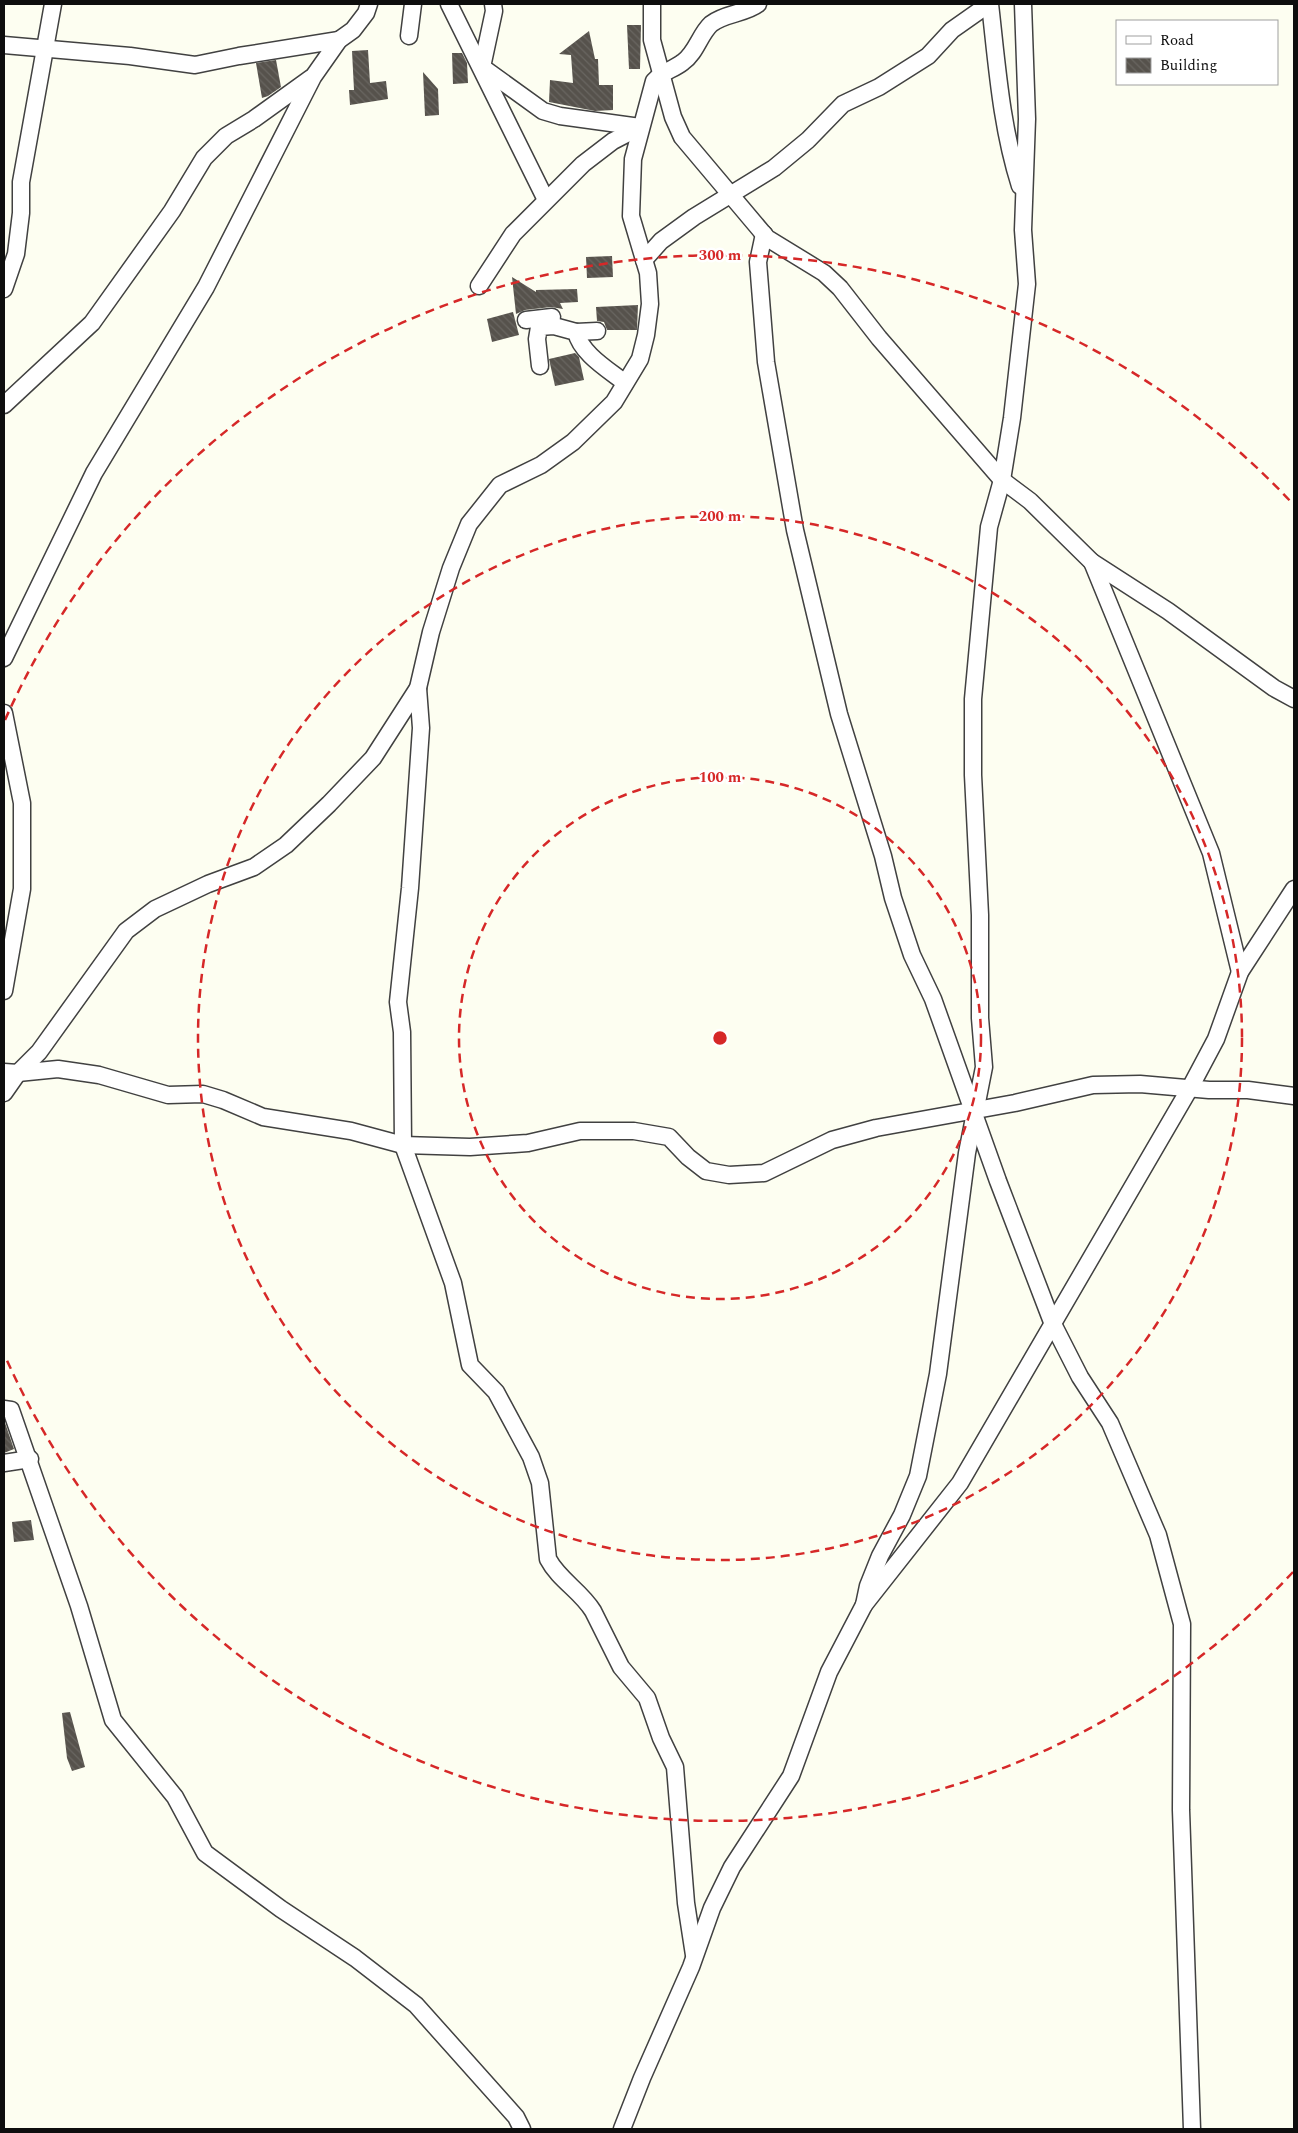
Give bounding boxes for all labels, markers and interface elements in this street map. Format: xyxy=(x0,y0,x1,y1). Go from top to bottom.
legend xyxy=(1116,20,1278,85)
text: Road xyxy=(1160,29,1194,52)
text: Building xyxy=(1160,54,1217,77)
text: 300 m xyxy=(699,244,742,267)
text: 200 m xyxy=(699,505,742,528)
text: 100 m xyxy=(699,766,742,789)
centre of rings xyxy=(711,1029,729,1047)

